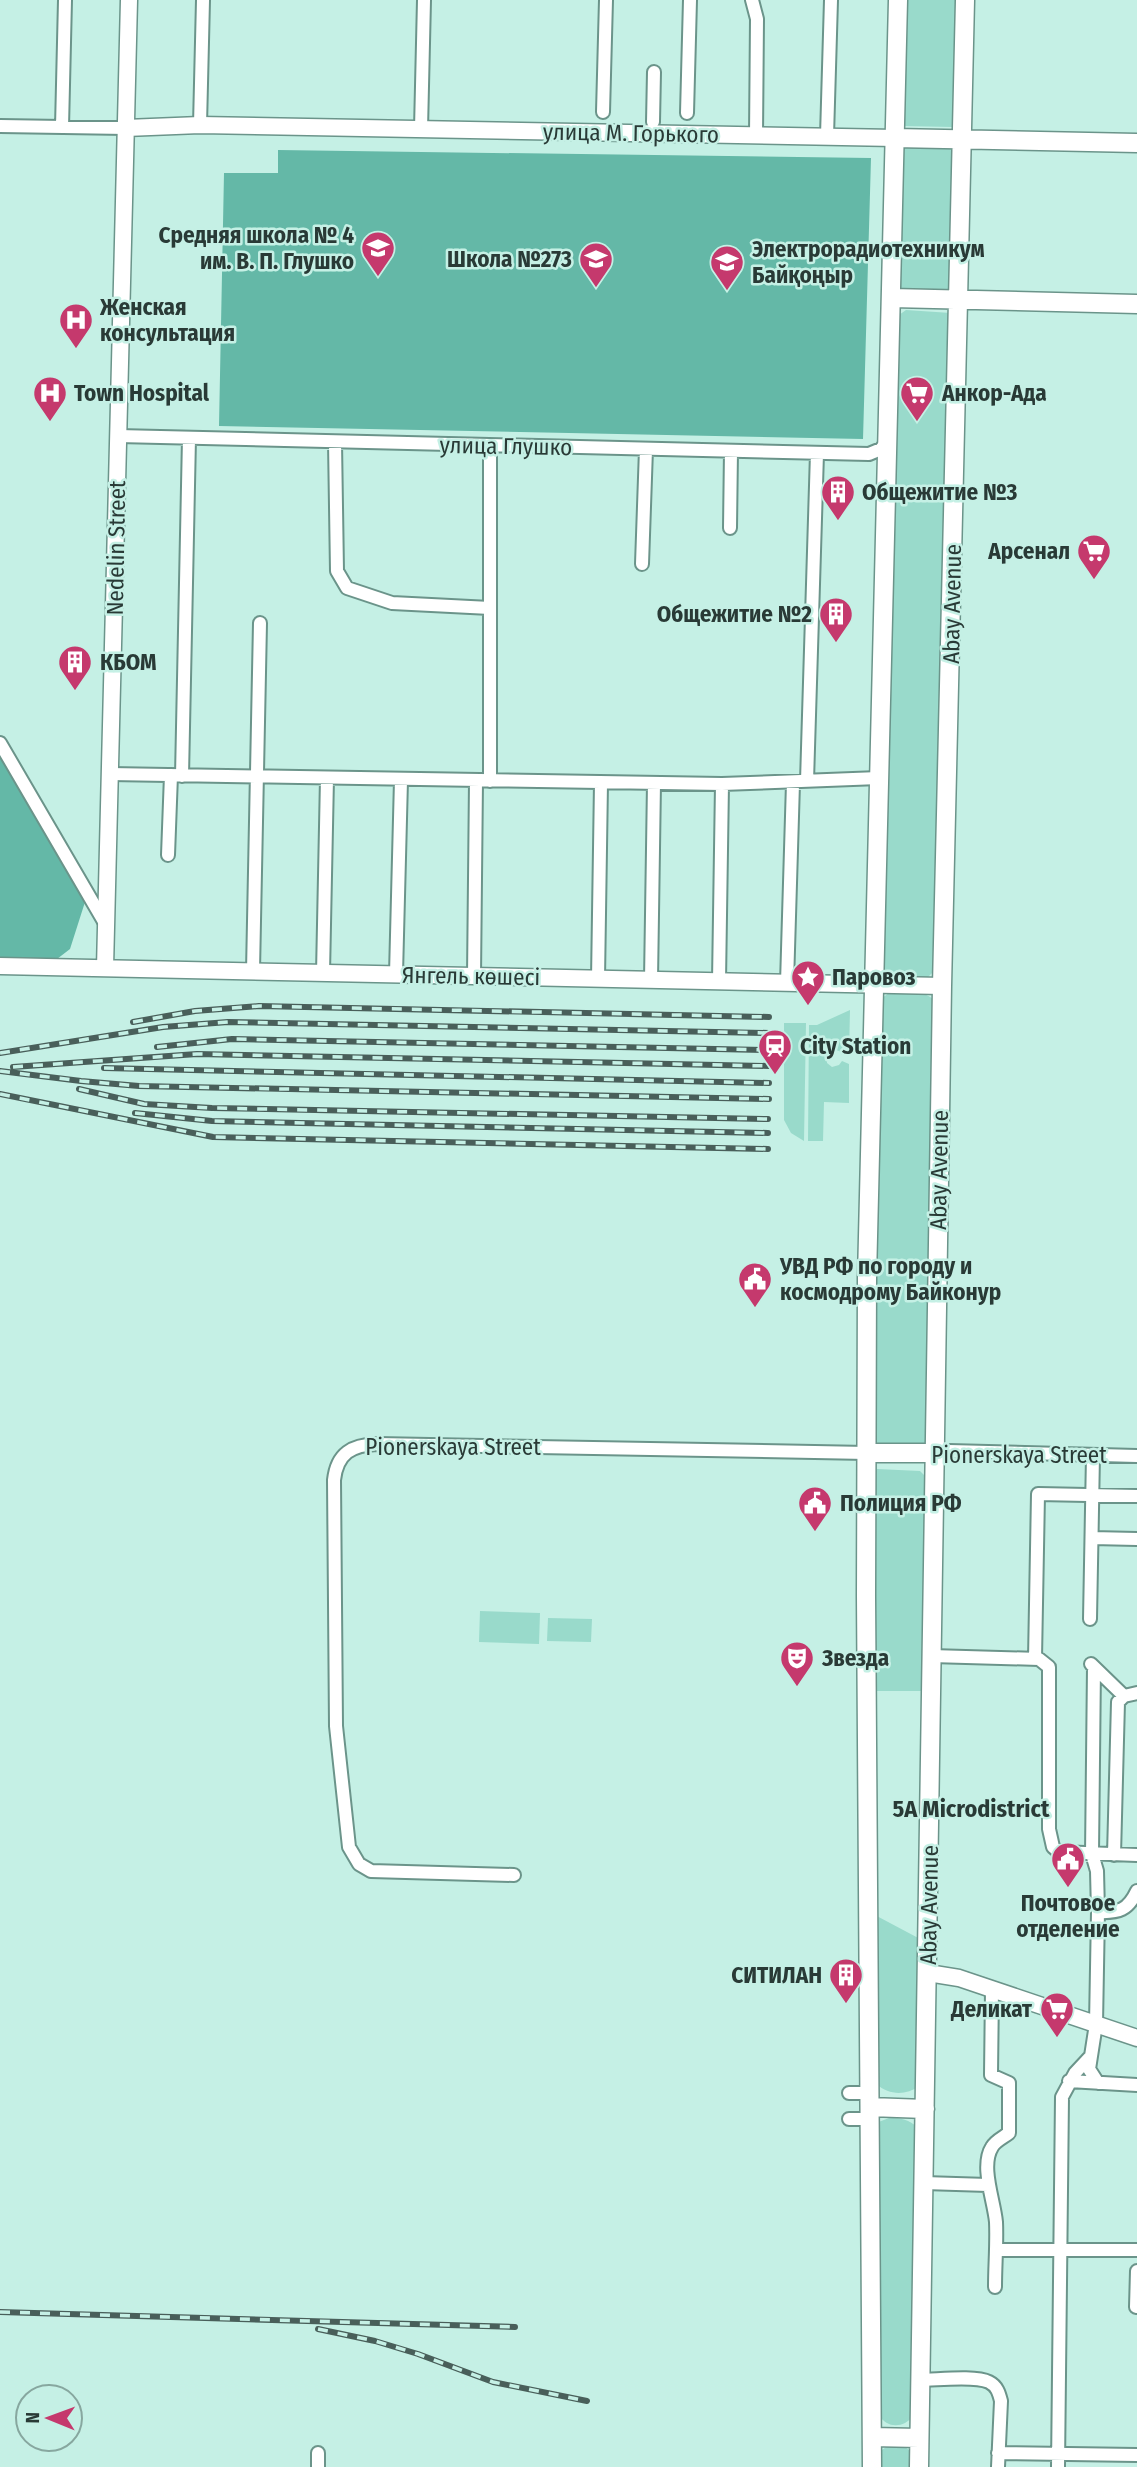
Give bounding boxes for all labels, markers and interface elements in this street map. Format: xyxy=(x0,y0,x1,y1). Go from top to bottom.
street label: улица М. Горького xyxy=(543,117,719,149)
place label: Средняя школа № 4 им. В. П. Глушко xyxy=(158,221,354,275)
school or university icon: Средняя школа № 4 им. В. П. Глушко xyxy=(359,229,397,278)
place label: Электрорадиотехникум Байқоңыр xyxy=(752,235,985,289)
school or university icon: Школа №273 xyxy=(577,240,615,289)
school or university icon: Электрорадиотехникум Байқоңыр xyxy=(708,243,746,292)
place label: Школа №273 xyxy=(447,245,572,273)
place label: Женская консультация xyxy=(99,293,235,347)
hospital icon: Женская консультация xyxy=(57,301,95,350)
hospital icon: Town Hospital xyxy=(31,374,69,423)
supermarket icon: Анкор-Ада xyxy=(898,374,936,423)
place label: Town Hospital xyxy=(74,379,210,407)
place label: Анкор-Ада xyxy=(941,379,1047,407)
street label: улица Глушко xyxy=(440,431,572,461)
building icon: Общежитие №3 xyxy=(819,473,857,522)
place label: Общежитие №3 xyxy=(862,478,1018,506)
street label: Nedelin Street xyxy=(101,480,131,616)
supermarket icon: Арсенал xyxy=(1075,532,1113,581)
place label: Арсенал xyxy=(987,537,1070,565)
street label: Abay Avenue xyxy=(937,544,967,664)
building icon: Общежитие №2 xyxy=(817,595,855,644)
place label: Общежитие №2 xyxy=(657,600,812,628)
building icon: КБОМ xyxy=(56,643,94,692)
place label: КБОМ xyxy=(100,648,157,676)
place icon: Паровоз xyxy=(789,958,827,1007)
street label: Янгель көшесі xyxy=(402,961,540,991)
place label: Паровоз xyxy=(832,963,916,991)
station icon: City Station xyxy=(756,1027,794,1076)
place label: City Station xyxy=(800,1032,911,1060)
street label: Abay Avenue xyxy=(924,1110,954,1230)
place label: УВД РФ по городу и космодрому Байконур xyxy=(779,1252,1001,1306)
public building icon: УВД РФ по городу и космодрому Байконур xyxy=(736,1260,774,1309)
street label: Pionerskaya Street xyxy=(365,1433,541,1461)
street label: Pionerskaya Street xyxy=(931,1441,1107,1469)
public building icon: Полиция РФ xyxy=(796,1484,834,1533)
place label: Полиция РФ xyxy=(840,1489,962,1517)
theatre icon: Звезда xyxy=(778,1639,816,1688)
place label: Звезда xyxy=(821,1644,889,1672)
district label: 5A Microdistrict xyxy=(893,1795,1050,1823)
public building icon: Почтовое отделение xyxy=(1049,1840,1087,1889)
street label: Abay Avenue xyxy=(914,1845,944,1965)
place label: Почтовое отделение xyxy=(1016,1889,1120,1943)
building icon: СИТИЛАН xyxy=(827,1956,865,2005)
place label: СИТИЛАН xyxy=(731,1961,822,1989)
supermarket icon: Деликат xyxy=(1038,1990,1076,2039)
place label: Деликат xyxy=(950,1995,1033,2023)
north arrow xyxy=(14,2383,84,2453)
text: N xyxy=(21,2412,44,2424)

